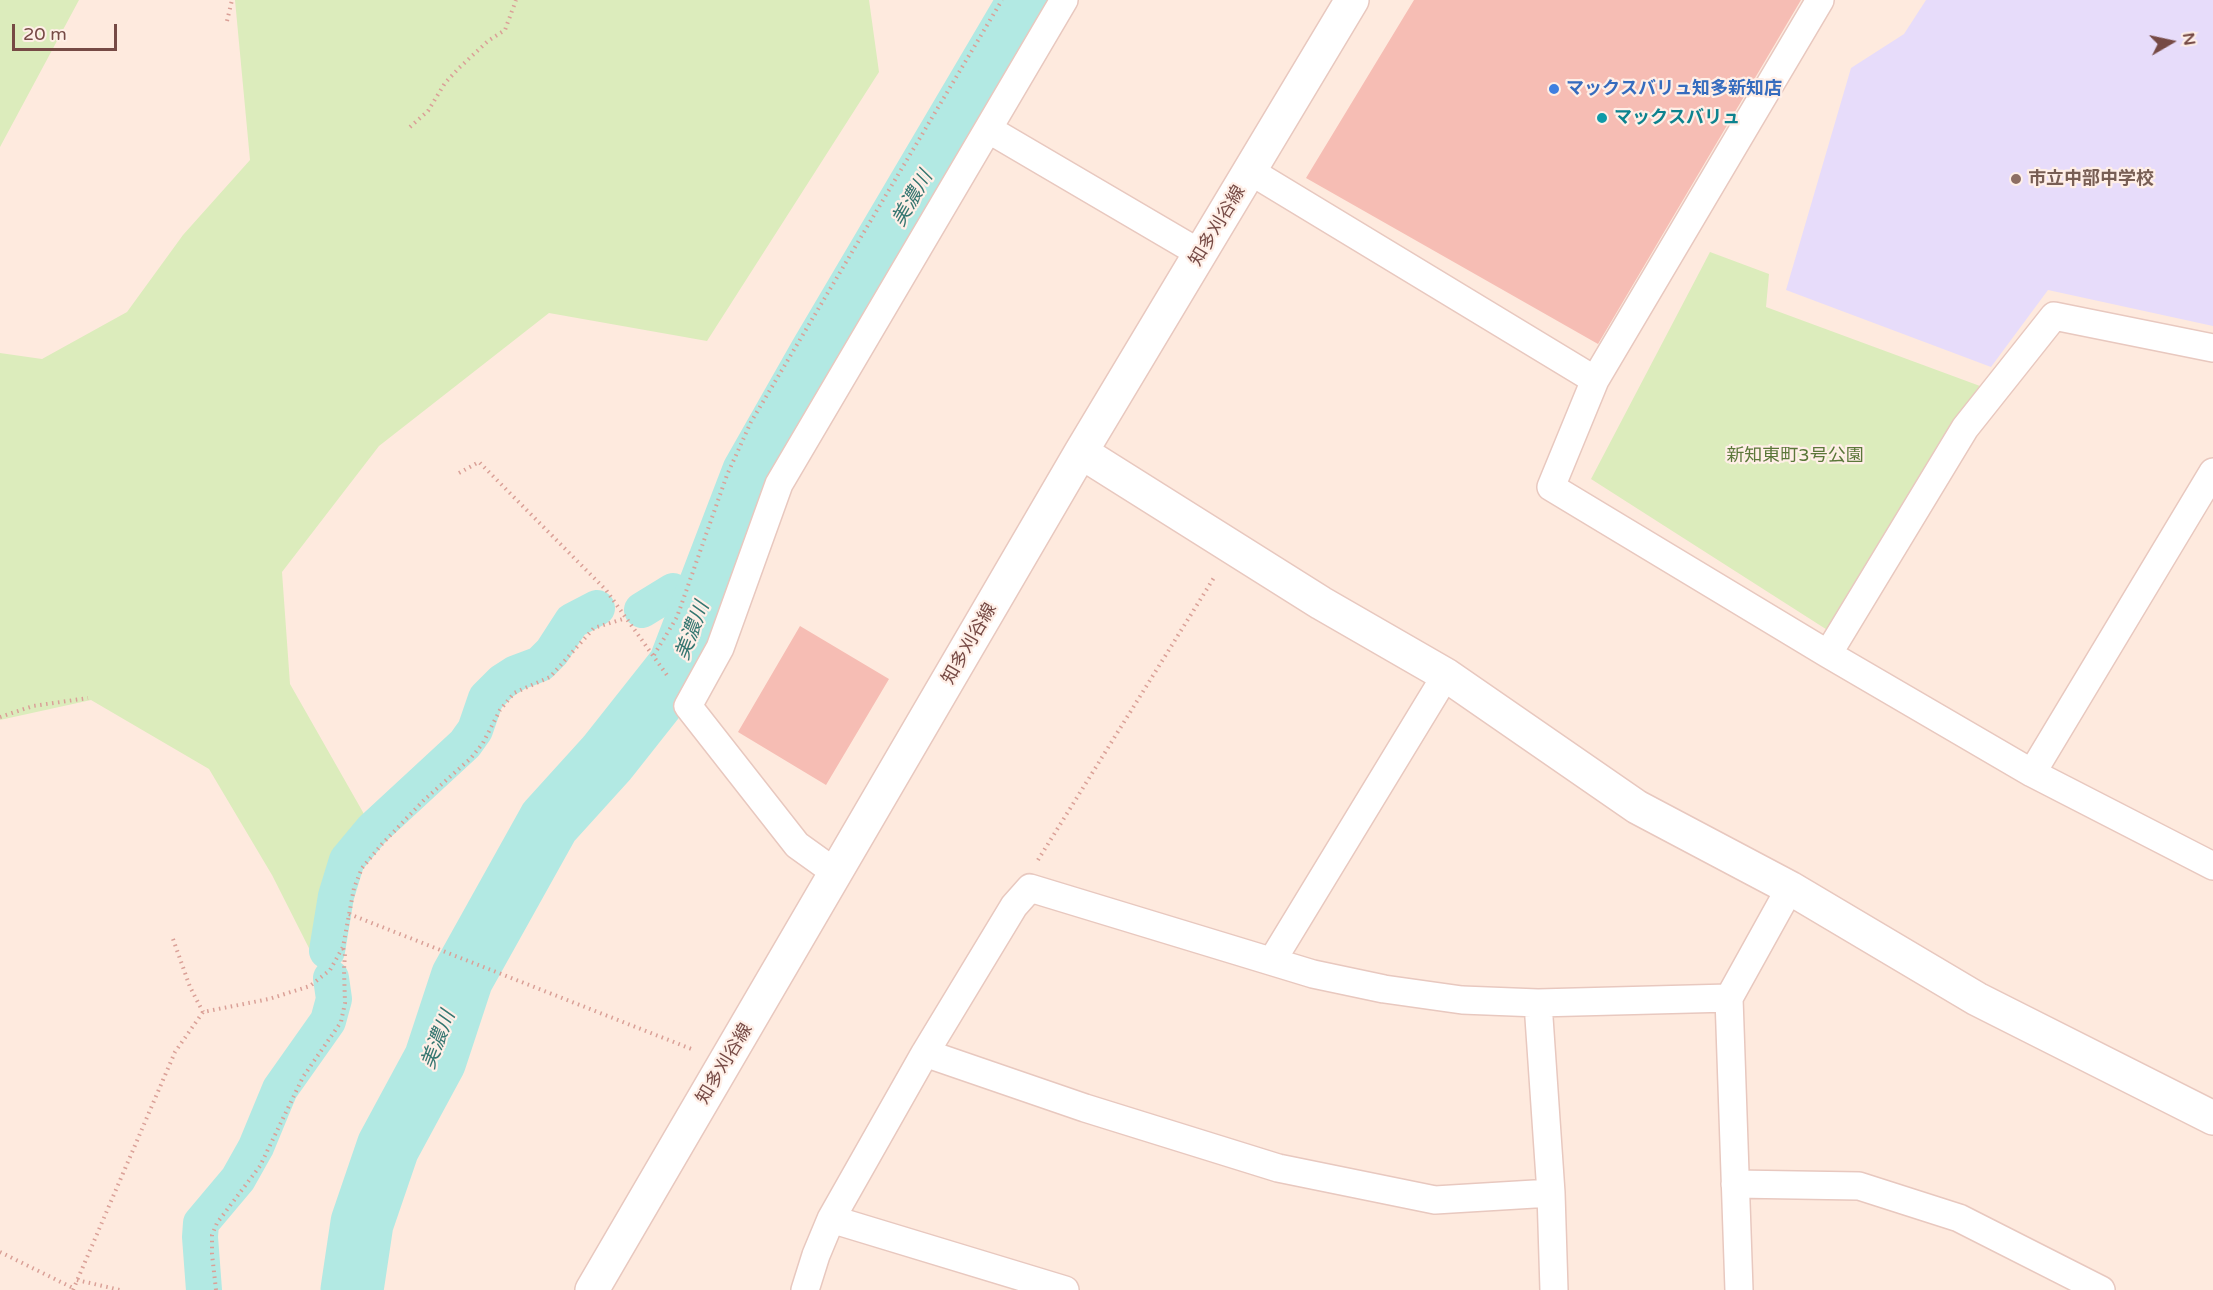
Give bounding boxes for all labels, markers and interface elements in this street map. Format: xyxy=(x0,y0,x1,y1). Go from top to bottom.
scale bar xyxy=(15,12,120,50)
north arrow xyxy=(2141,12,2201,72)
text: 20 m xyxy=(23,23,67,45)
text: N xyxy=(2178,31,2200,47)
place label: マックスバリュ知多新知店 xyxy=(1566,78,1782,100)
marker: マックスバリュ知多新知店 xyxy=(1547,82,1561,96)
place label: マックスバリュ xyxy=(1614,107,1740,129)
marker: マックスバリュ xyxy=(1595,111,1609,125)
water label: 美濃川 xyxy=(888,167,938,231)
place label: 市立中部中学校 xyxy=(2028,168,2154,190)
marker: 市立中部中学校 xyxy=(2009,172,2023,186)
street label: 知多刈谷線 xyxy=(1186,182,1250,270)
park label: 新知東町3号公園 xyxy=(1726,445,1864,467)
water label: 美濃川 xyxy=(671,599,715,663)
street label: 知多刈谷線 xyxy=(938,600,1002,688)
water label: 美濃川 xyxy=(417,1008,461,1072)
street label: 知多刈谷線 xyxy=(693,1020,757,1108)

